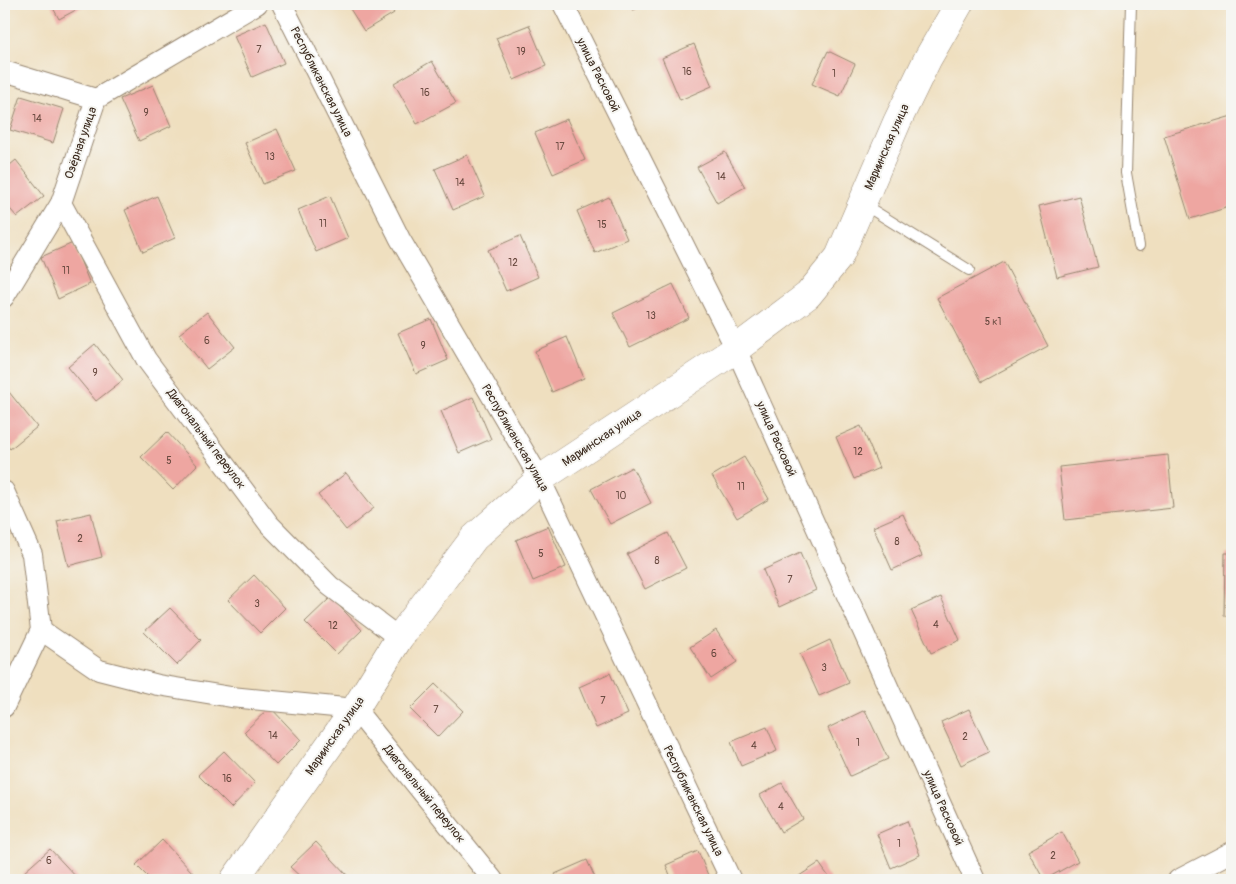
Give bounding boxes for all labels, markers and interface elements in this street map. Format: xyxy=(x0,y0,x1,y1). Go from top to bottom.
street label: Республиканская улица xyxy=(287,24,355,140)
street label: улица Расковой xyxy=(573,35,623,115)
house number: 7 xyxy=(256,44,262,56)
house number: 19 xyxy=(516,46,526,58)
house number: 16 xyxy=(682,66,692,78)
house number: 1 xyxy=(832,68,836,80)
house number: 16 xyxy=(420,87,430,99)
street label: Мариинская улица xyxy=(861,101,913,192)
street label: Озёрная улица xyxy=(62,105,100,181)
house number: 9 xyxy=(143,107,149,119)
house number: 14 xyxy=(32,113,42,125)
house number: 17 xyxy=(555,141,565,153)
house number: 13 xyxy=(265,151,275,163)
house number: 14 xyxy=(716,171,726,183)
house number: 14 xyxy=(455,177,465,189)
house number: 11 xyxy=(319,218,327,230)
house number: 15 xyxy=(597,219,607,231)
house number: 12 xyxy=(508,257,518,269)
house number: 11 xyxy=(62,265,70,277)
house number: 13 xyxy=(646,310,656,322)
house number: 5 к1 xyxy=(985,316,1001,328)
house number: 6 xyxy=(204,335,210,347)
house number: 9 xyxy=(420,340,426,352)
house number: 9 xyxy=(92,367,98,379)
street label: Республиканская улица xyxy=(478,382,552,495)
street label: Диагональный переулок xyxy=(163,385,249,492)
street label: улица Расковой xyxy=(752,398,799,479)
street label: Мариинская улица xyxy=(559,406,645,470)
house number: 12 xyxy=(853,446,863,458)
house number: 5 xyxy=(166,455,172,467)
house number: 11 xyxy=(737,481,745,493)
house number: 10 xyxy=(616,490,627,502)
house number: 2 xyxy=(77,533,83,545)
house number: 8 xyxy=(894,536,900,548)
house number: 5 xyxy=(538,548,544,560)
house number: 8 xyxy=(654,555,660,567)
house number: 7 xyxy=(787,574,793,586)
house number: 3 xyxy=(254,598,260,610)
house number: 4 xyxy=(933,619,939,631)
house number: 12 xyxy=(328,620,338,632)
house number: 6 xyxy=(711,648,717,660)
house number: 3 xyxy=(821,662,827,674)
street label: Мариинская улица xyxy=(302,693,368,778)
house number: 7 xyxy=(600,695,606,707)
house number: 7 xyxy=(433,704,439,716)
house number: 14 xyxy=(268,730,278,742)
house number: 2 xyxy=(962,731,968,743)
house number: 1 xyxy=(856,737,860,749)
house number: 4 xyxy=(751,740,757,752)
street label: Диагональный переулок xyxy=(379,741,468,846)
street label: Республиканская улица xyxy=(660,743,727,859)
street label: улица Расковой xyxy=(919,767,966,848)
house number: 16 xyxy=(222,773,232,785)
house number: 4 xyxy=(778,801,784,813)
house number: 1 xyxy=(897,838,901,850)
house number: 2 xyxy=(1050,850,1056,862)
house number: 6 xyxy=(46,855,52,867)

